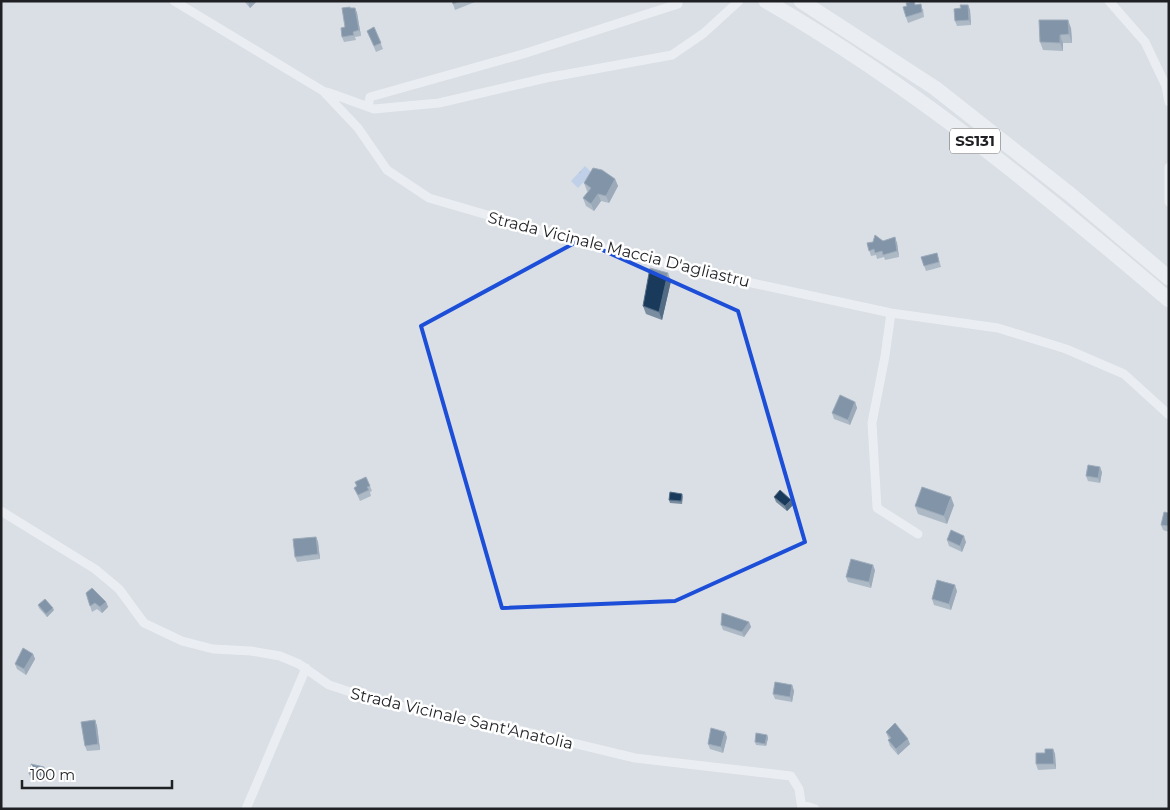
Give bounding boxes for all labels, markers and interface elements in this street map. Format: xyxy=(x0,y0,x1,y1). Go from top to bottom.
road number: SS131 xyxy=(950,128,1000,154)
street label: Strada Vicinale Maccia D'agliastru xyxy=(486,208,752,291)
street label: Strada Vicinale Sant'Anatolia xyxy=(349,684,575,753)
scale bar xyxy=(22,758,172,790)
text: 100 m xyxy=(30,765,75,784)

